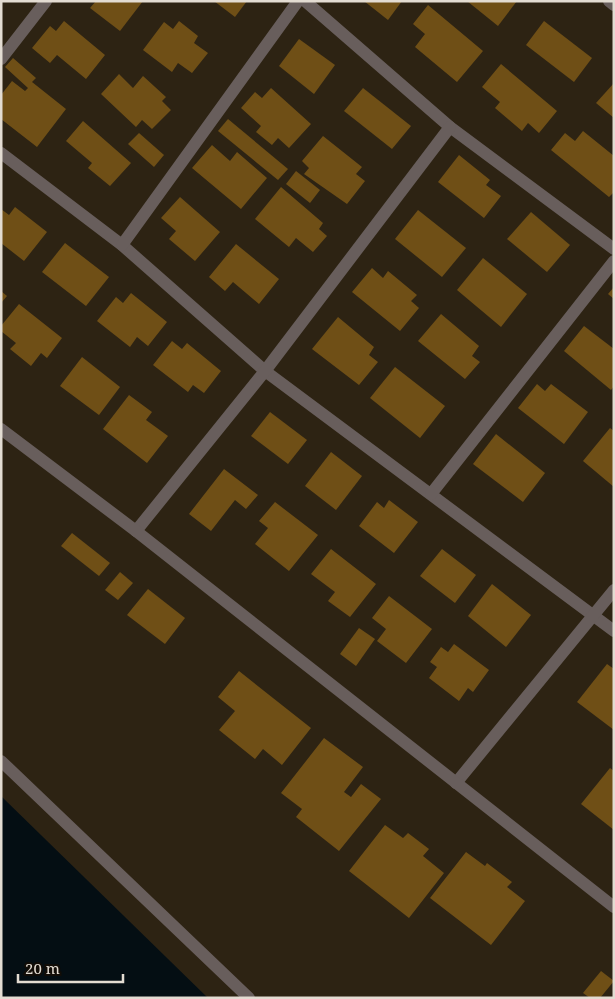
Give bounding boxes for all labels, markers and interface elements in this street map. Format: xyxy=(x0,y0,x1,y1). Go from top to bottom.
scale bar xyxy=(18,952,122,984)
text: 20 m xyxy=(25,958,60,978)

